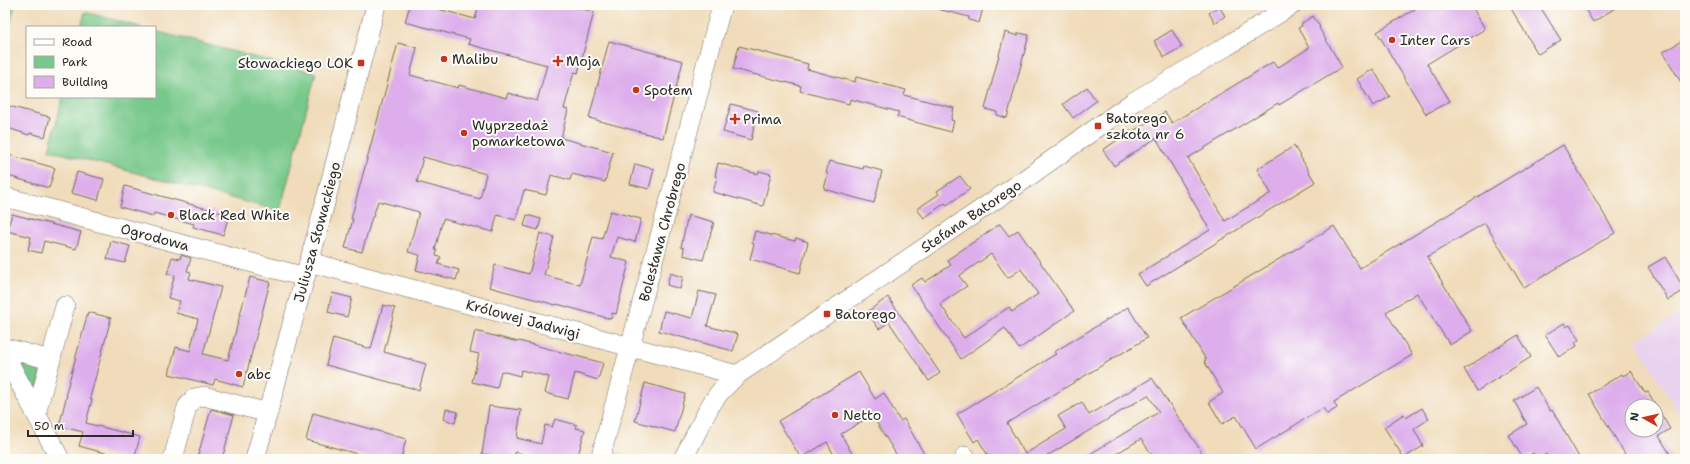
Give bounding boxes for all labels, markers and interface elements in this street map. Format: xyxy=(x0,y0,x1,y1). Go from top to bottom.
legend xyxy=(26,26,156,98)
place label: Inter Cars xyxy=(1400,31,1471,49)
text: Road xyxy=(62,34,93,50)
marker: Inter Cars xyxy=(1387,35,1397,45)
place label: Malibu xyxy=(452,50,498,68)
place label: Moja xyxy=(566,52,600,70)
text: Park xyxy=(62,54,88,70)
place label: Słowackiego LOK xyxy=(238,54,353,72)
marker: Malibu xyxy=(439,54,449,64)
marker: Moja xyxy=(553,56,563,66)
marker: Słowackiego LOK xyxy=(356,58,366,68)
text: Building xyxy=(62,74,108,90)
place label: Społem xyxy=(644,81,693,99)
marker: Społem xyxy=(631,85,641,95)
place label: Batorego szkoła nr 6 xyxy=(1106,109,1185,143)
place label: Prima xyxy=(743,110,782,128)
marker: Prima xyxy=(730,114,740,124)
place label: Wyprzedaż pomarketowa xyxy=(472,116,565,150)
marker: Batorego szkoła nr 6 xyxy=(1093,121,1103,131)
marker: Wyprzedaż pomarketowa xyxy=(459,128,469,138)
street label: Juliusza Słowackiego xyxy=(290,160,344,304)
street label: Bolesława Chrobrego xyxy=(635,160,689,304)
street label: Stefana Batorego xyxy=(917,176,1025,256)
place label: Black Red White xyxy=(179,206,290,224)
marker: Black Red White xyxy=(166,210,176,220)
street label: Ogrodowa xyxy=(119,219,192,255)
street label: Królowej Jadwigi xyxy=(464,295,582,343)
place label: Batorego xyxy=(835,305,896,323)
marker: Batorego xyxy=(822,309,832,319)
place label: abc xyxy=(247,365,271,383)
marker: abc xyxy=(234,369,244,379)
north arrow xyxy=(1624,398,1664,438)
place label: Netto xyxy=(843,406,881,424)
marker: Netto xyxy=(830,410,840,420)
text: N xyxy=(1627,411,1643,422)
scale bar xyxy=(28,412,133,438)
text: 50 m xyxy=(34,418,64,434)

